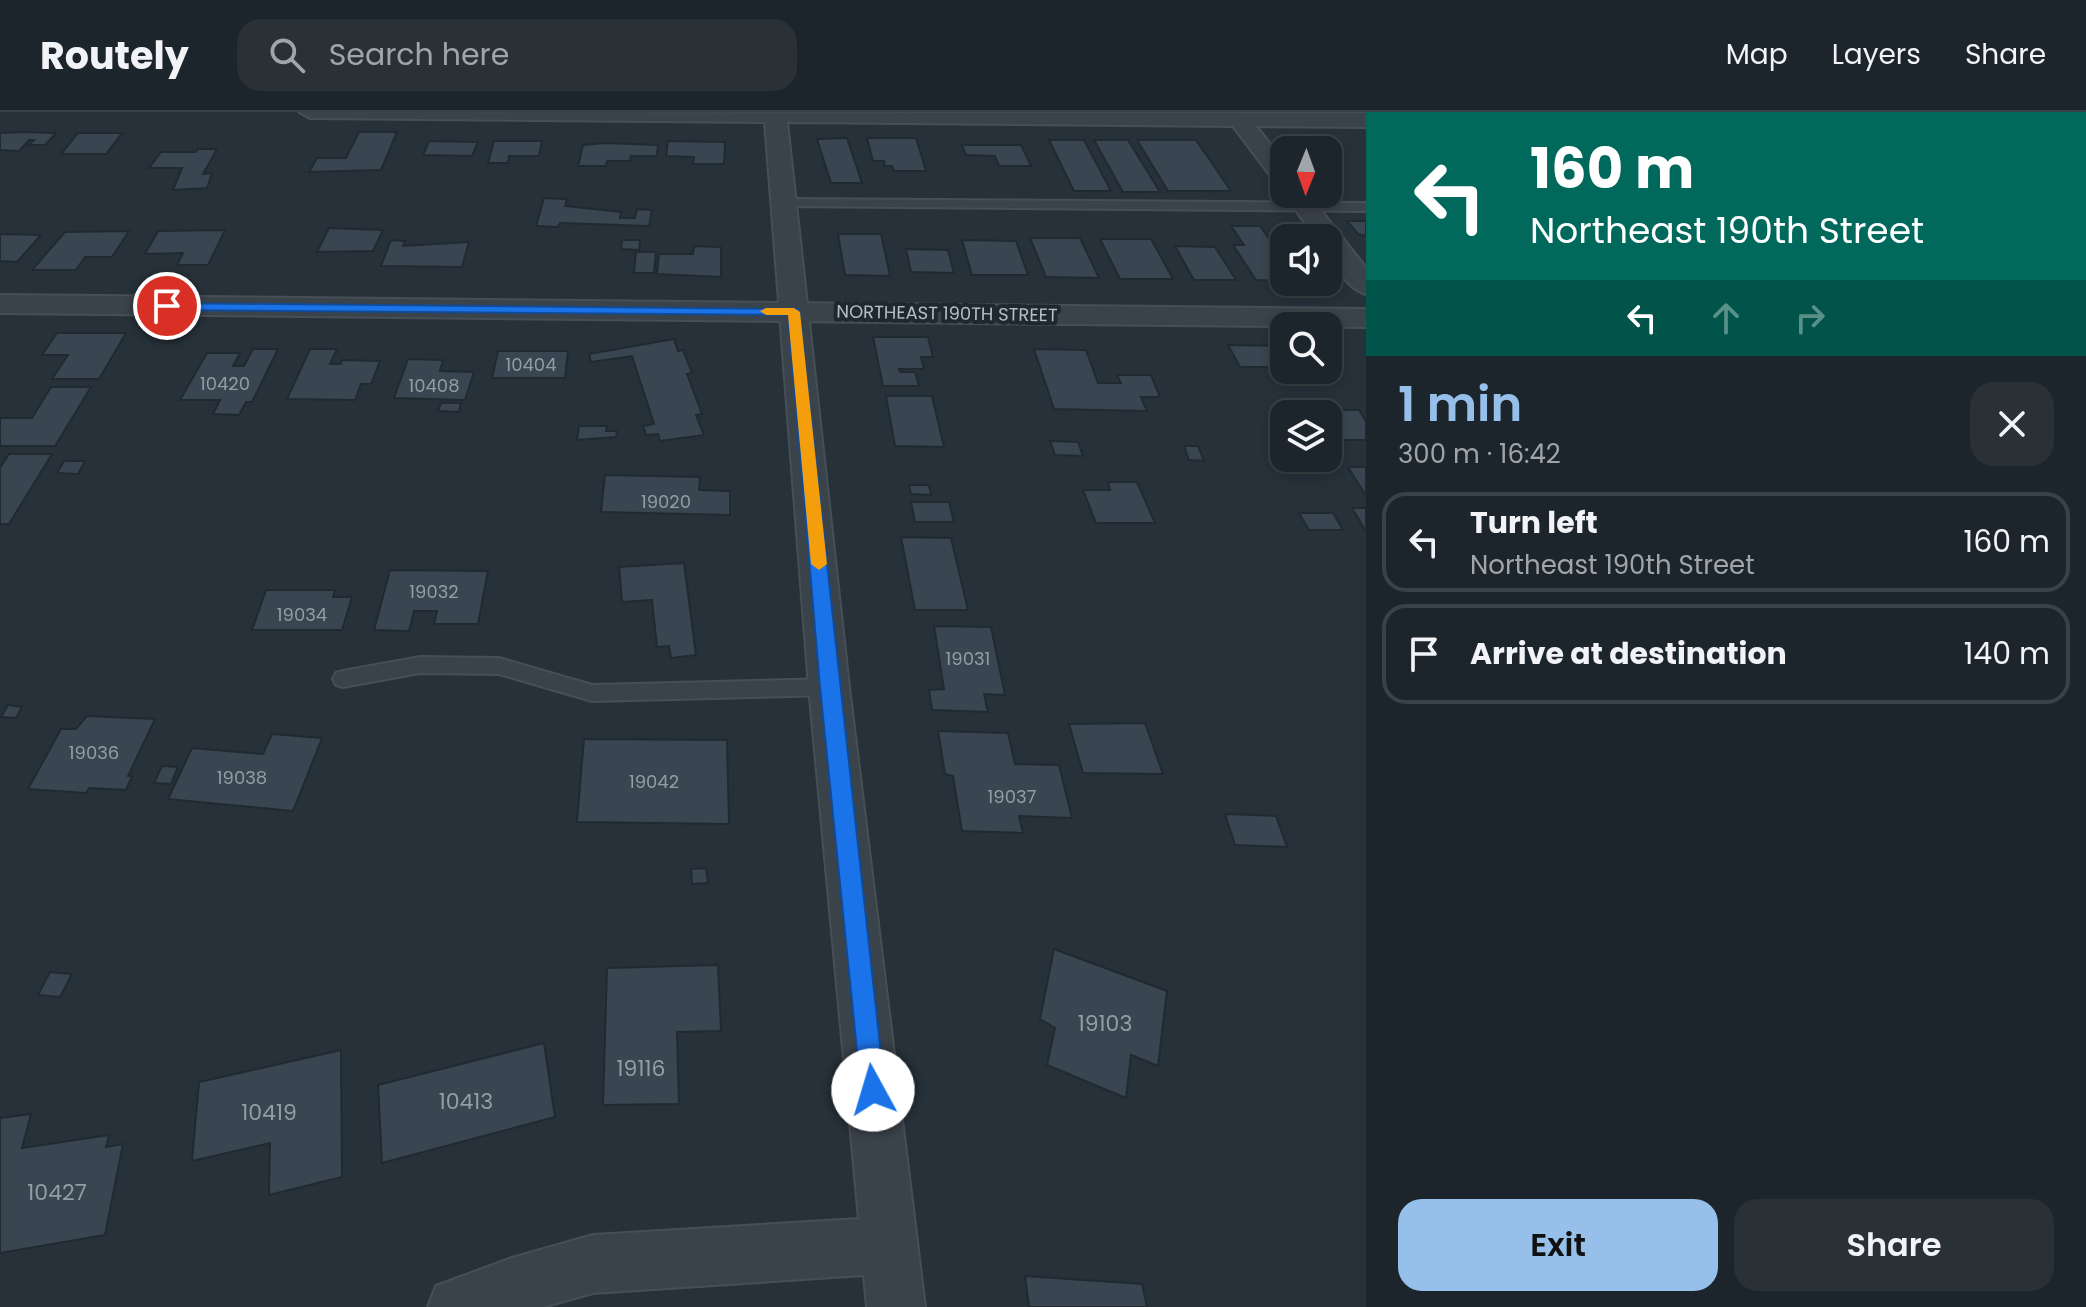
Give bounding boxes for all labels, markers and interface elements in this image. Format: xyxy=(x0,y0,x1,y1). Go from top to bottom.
search box xyxy=(237,19,797,91)
text: Routely xyxy=(40,29,189,82)
icon: search xyxy=(265,33,309,77)
text: Search here xyxy=(329,33,509,76)
text: Map xyxy=(1726,35,1788,74)
text: Layers xyxy=(1832,35,1921,74)
text: Share xyxy=(1965,35,2046,74)
text: 160 m xyxy=(1530,129,1694,208)
north arrow xyxy=(1270,136,1342,208)
map controls xyxy=(1270,136,1342,472)
icon: left xyxy=(1398,144,1502,248)
text: Northeast 190th Street xyxy=(1530,205,1924,256)
button: sound xyxy=(1270,224,1342,296)
pin xyxy=(133,272,201,340)
icon: arrive xyxy=(145,284,189,328)
icon: left xyxy=(1620,296,1664,340)
icon: ahead xyxy=(1704,296,1748,340)
icon: right xyxy=(1788,296,1832,340)
street label: NORTHEAST 190TH STREET xyxy=(836,299,1058,327)
button: search xyxy=(1270,312,1342,384)
house number: 10404 xyxy=(505,352,557,377)
house number: 10420 xyxy=(200,371,250,396)
text: 1 min xyxy=(1398,371,1522,438)
house number: 10408 xyxy=(408,373,460,398)
button: close xyxy=(1970,382,2054,466)
button: layers xyxy=(1270,400,1342,472)
text: 300 m · 16:42 xyxy=(1398,436,1561,472)
house number: 19020 xyxy=(641,489,691,514)
text: Turn left xyxy=(1470,501,1598,544)
icon: left xyxy=(1402,520,1446,564)
text: 160 m xyxy=(1964,520,2050,563)
text: Northeast 190th Street xyxy=(1470,547,1755,583)
house number: 19032 xyxy=(409,579,459,604)
house number: 19034 xyxy=(277,602,327,627)
icon: arrive xyxy=(1402,632,1446,676)
text: Arrive at destination xyxy=(1470,632,1787,675)
text: 140 m xyxy=(1964,632,2050,675)
house number: 19031 xyxy=(946,646,990,671)
house number: 19036 xyxy=(69,740,119,765)
house number: 19038 xyxy=(217,765,267,790)
house number: 19042 xyxy=(629,769,679,794)
house number: 19037 xyxy=(988,784,1037,809)
house number: 19103 xyxy=(1078,1008,1132,1039)
position arrow xyxy=(831,1048,915,1132)
house number: 19116 xyxy=(617,1053,665,1084)
house number: 10413 xyxy=(439,1086,493,1117)
house number: 10419 xyxy=(241,1097,297,1128)
house number: 10427 xyxy=(27,1177,87,1208)
button: Exit xyxy=(1398,1199,1718,1291)
button: Share xyxy=(1734,1199,2054,1291)

